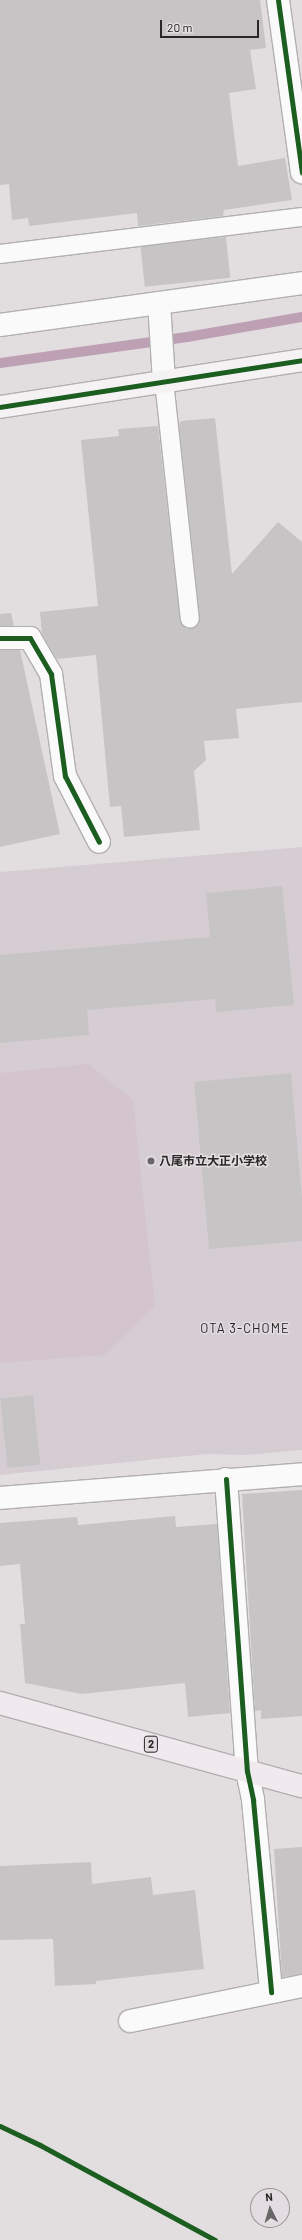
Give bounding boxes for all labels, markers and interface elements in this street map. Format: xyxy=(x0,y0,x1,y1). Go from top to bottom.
scale bar xyxy=(162,12,261,38)
text: 20 m xyxy=(167,20,193,34)
place label: 八尾市立大正小学校 xyxy=(159,1154,267,1168)
marker: 八尾市立大正小学校 xyxy=(146,1156,156,1166)
district label: OTA 3-CHOME xyxy=(200,1320,290,1336)
road number: 2 xyxy=(143,1735,159,1753)
north arrow xyxy=(250,2188,290,2228)
text: N xyxy=(265,2190,273,2203)

